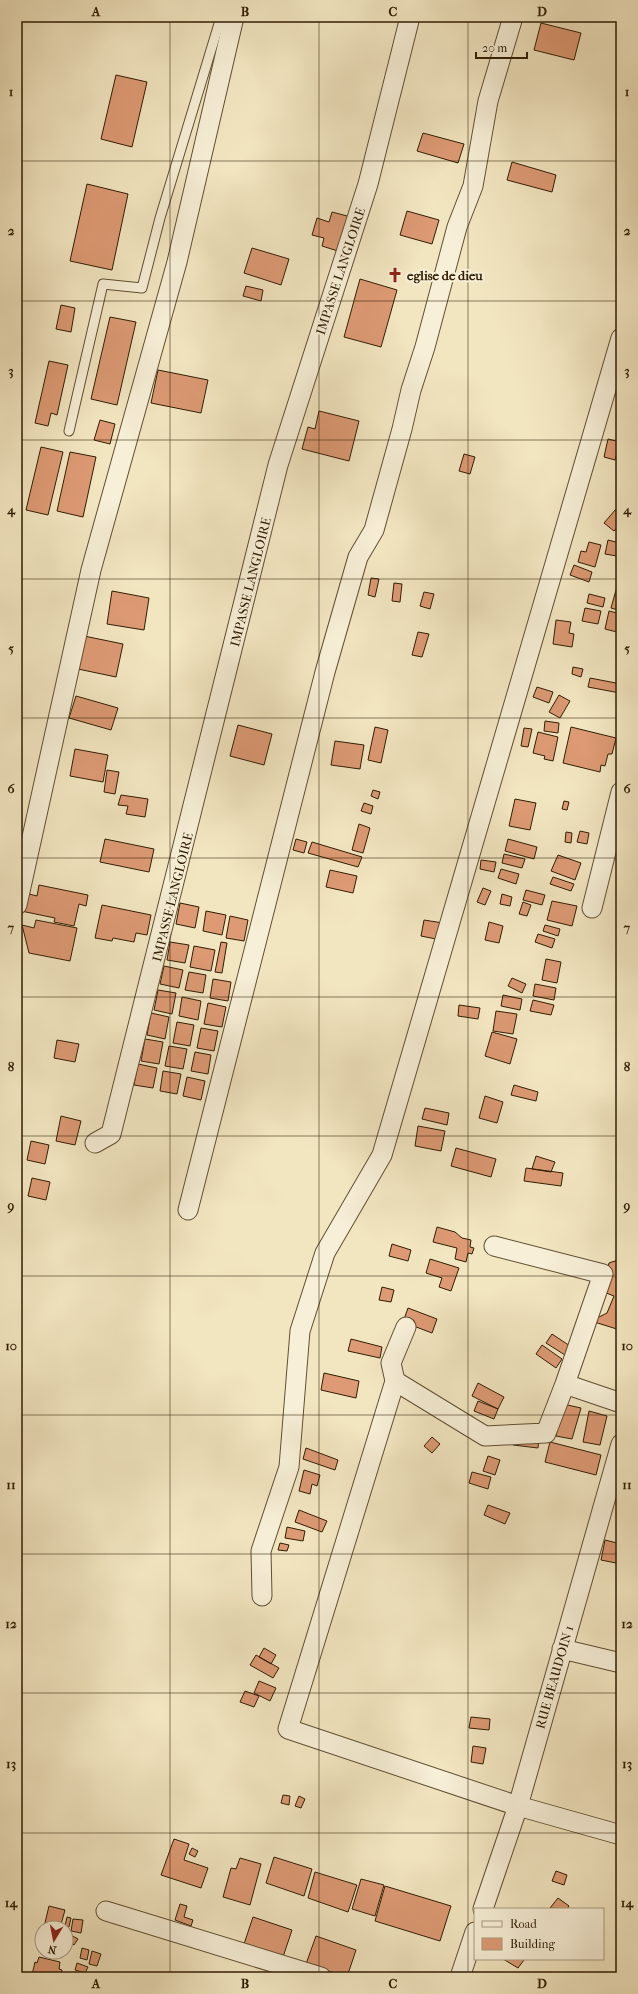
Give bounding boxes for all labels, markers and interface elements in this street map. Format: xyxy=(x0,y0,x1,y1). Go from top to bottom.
text: A xyxy=(91,4,101,19)
text: B xyxy=(241,4,250,19)
text: C xyxy=(389,4,398,19)
text: D xyxy=(537,4,547,19)
scale bar xyxy=(476,34,527,60)
text: 20 m xyxy=(482,41,507,55)
text: 1 xyxy=(9,84,14,99)
text: 1 xyxy=(625,84,630,99)
street label: IMPASSE LANGLOIRE xyxy=(313,206,368,337)
text: 2 xyxy=(8,223,15,238)
text: 2 xyxy=(624,223,631,238)
church icon: eglise de dieu xyxy=(386,266,404,284)
place label: eglise de dieu xyxy=(407,268,483,284)
text: 3 xyxy=(8,363,14,379)
text: 3 xyxy=(624,363,630,379)
text: 4 xyxy=(6,502,16,518)
text: 4 xyxy=(622,502,632,518)
street label: IMPASSE LANGLOIRE xyxy=(227,516,274,648)
text: 5 xyxy=(8,641,14,656)
text: 5 xyxy=(624,641,630,656)
text: 6 xyxy=(7,781,15,796)
text: 6 xyxy=(623,781,631,796)
street label: IMPASSE LANGLOIRE xyxy=(149,831,196,963)
text: 7 xyxy=(7,920,15,935)
text: 7 xyxy=(623,920,631,935)
text: 8 xyxy=(8,1059,15,1074)
text: 8 xyxy=(624,1059,631,1074)
text: 9 xyxy=(7,1198,15,1214)
text: 9 xyxy=(623,1198,631,1214)
text: 10 xyxy=(5,1338,17,1353)
text: 10 xyxy=(621,1338,633,1353)
text: 11 xyxy=(6,1477,16,1492)
text: 11 xyxy=(622,1477,632,1492)
text: 12 xyxy=(5,1616,17,1631)
text: 12 xyxy=(621,1616,633,1631)
street label: RUE BEAUDOIN 1 xyxy=(533,1624,576,1731)
text: 13 xyxy=(6,1756,16,1772)
text: 13 xyxy=(622,1756,632,1772)
text: 14 xyxy=(5,1895,18,1911)
text: 14 xyxy=(621,1895,634,1911)
legend xyxy=(474,1908,604,1960)
text: Road xyxy=(510,1917,537,1931)
north arrow xyxy=(34,1920,74,1960)
text: Building xyxy=(510,1937,555,1951)
text: N xyxy=(46,1942,58,1956)
text: A xyxy=(91,1976,101,1991)
text: B xyxy=(241,1976,250,1991)
text: C xyxy=(389,1976,398,1991)
text: D xyxy=(537,1976,547,1991)

